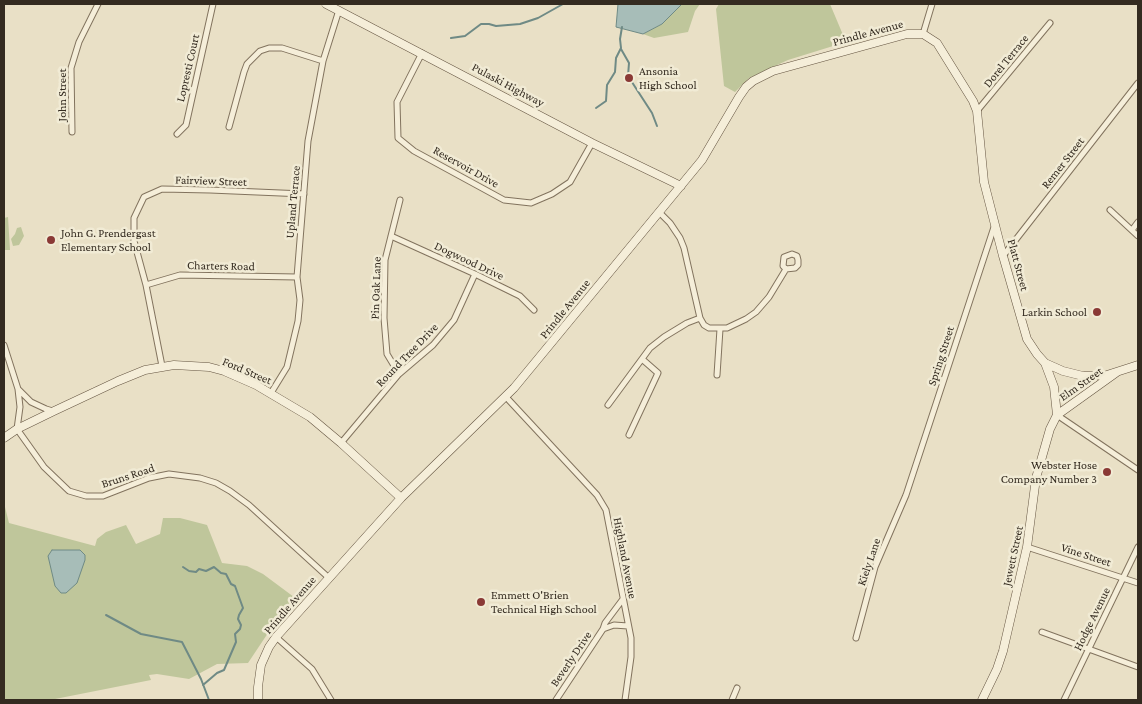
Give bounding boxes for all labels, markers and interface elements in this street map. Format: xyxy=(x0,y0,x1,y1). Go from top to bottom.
street label: Prindle Avenue xyxy=(831,17,905,49)
street label: Dorel Terrace xyxy=(980,32,1032,90)
street label: Lopresti Court xyxy=(173,33,203,103)
street label: Pulaski Highway xyxy=(469,60,547,110)
place label: Ansonia High School xyxy=(639,64,697,92)
street label: John Street xyxy=(55,69,69,121)
marker: Ansonia High School xyxy=(623,72,635,84)
street label: Remer Street xyxy=(1038,134,1088,192)
street label: Reservoir Drive xyxy=(431,143,501,191)
street label: Upland Terrace xyxy=(283,165,303,239)
street label: Fairview Street xyxy=(175,173,247,189)
place label: John G. Prendergast Elementary School xyxy=(61,226,156,254)
marker: John G. Prendergast Elementary School xyxy=(45,234,57,246)
street label: Platt Street xyxy=(1004,238,1032,292)
street label: Dogwood Drive xyxy=(432,239,506,283)
street label: Pin Oak Lane xyxy=(368,256,384,320)
street label: Charters Road xyxy=(187,258,255,274)
street label: Prindle Avenue xyxy=(537,276,593,342)
place label: Larkin School xyxy=(1022,305,1087,319)
marker: Larkin School xyxy=(1091,306,1103,318)
street label: Round Tree Drive xyxy=(373,320,441,390)
street label: Spring Street xyxy=(925,324,957,388)
street label: Ford Street xyxy=(220,354,274,388)
street label: Elm Street xyxy=(1057,364,1105,404)
place label: Webster Hose Company Number 3 xyxy=(1001,458,1097,486)
street label: Bruns Road xyxy=(100,461,156,491)
marker: Webster Hose Company Number 3 xyxy=(1101,466,1113,478)
street label: Highland Avenue xyxy=(610,516,640,600)
street label: Jewett Street xyxy=(1000,525,1026,587)
street label: Kiely Lane xyxy=(854,536,884,588)
street label: Vine Street xyxy=(1059,540,1113,570)
street label: Prindle Avenue xyxy=(261,573,319,637)
street label: Hodge Avenue xyxy=(1070,585,1114,653)
place label: Emmett O'Brien Technical High School xyxy=(491,588,597,616)
marker: Emmett O'Brien Technical High School xyxy=(475,596,487,608)
street label: Beverly Drive xyxy=(547,629,595,689)

